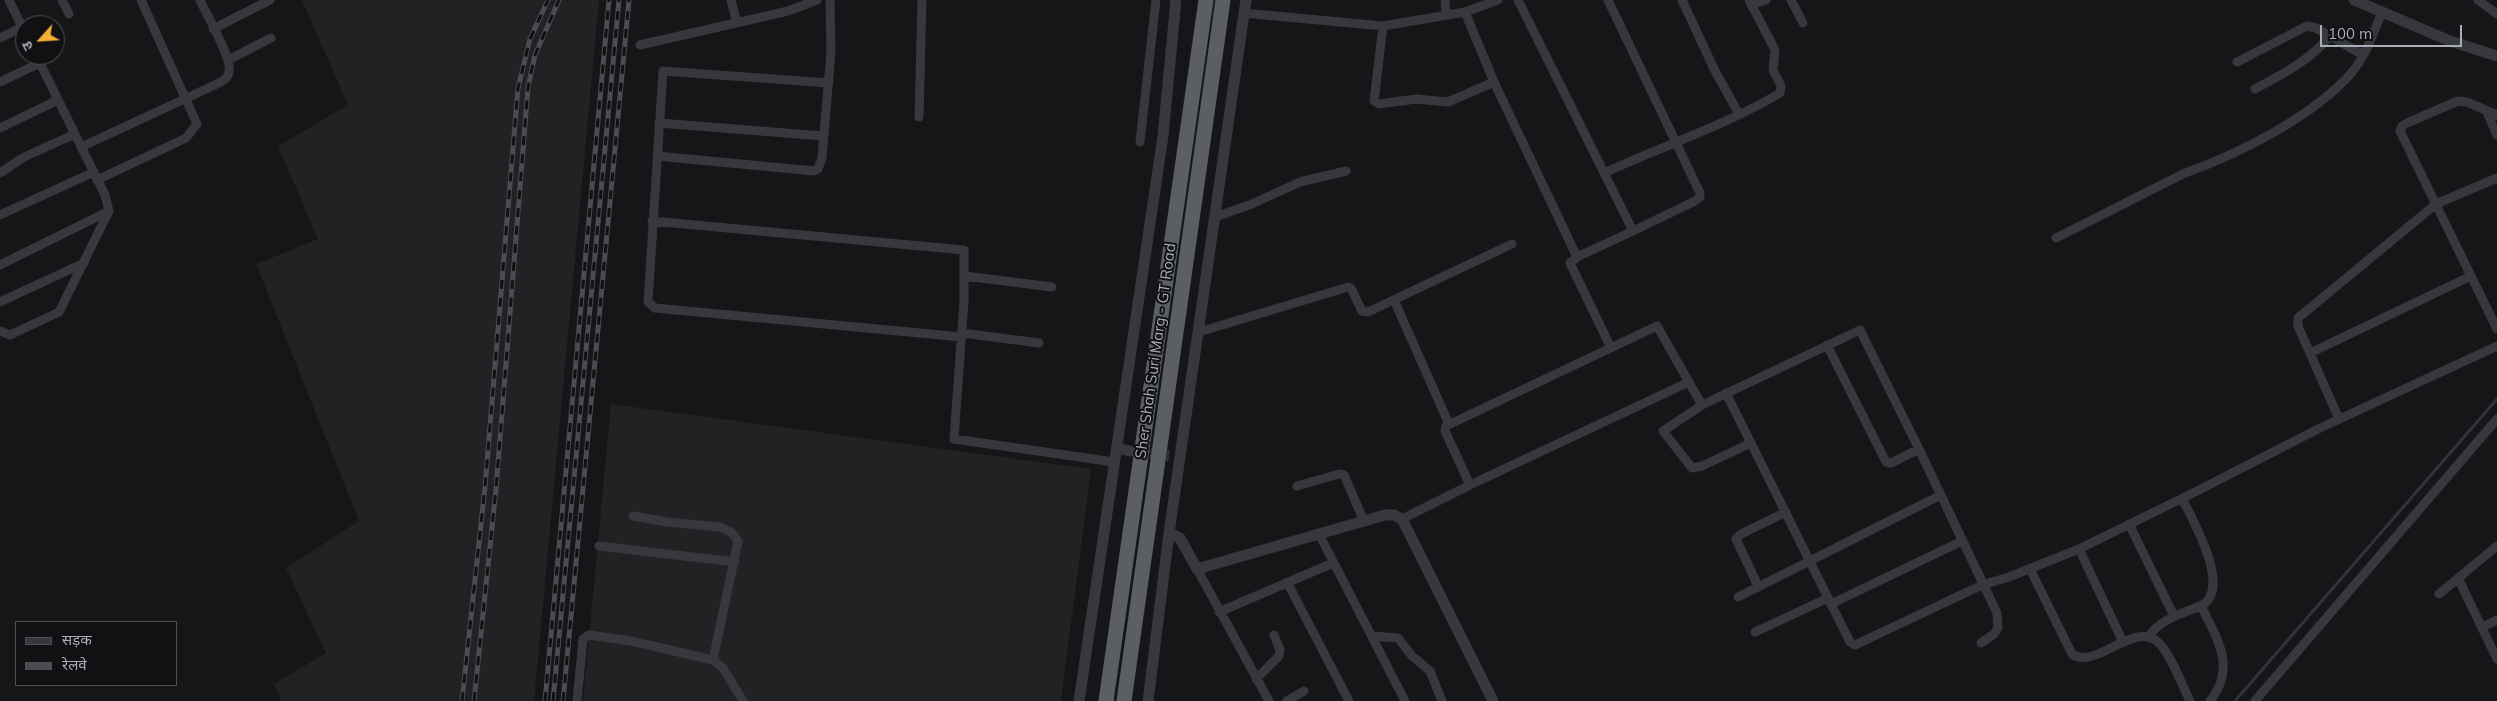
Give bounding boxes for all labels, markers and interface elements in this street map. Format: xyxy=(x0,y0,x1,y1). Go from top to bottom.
north arrow xyxy=(15,15,65,65)
scale bar xyxy=(2322,15,2464,47)
text: 100 m xyxy=(2328,24,2372,43)
text: उ xyxy=(18,39,37,54)
street label: Sher Shah Suri Marg - GT Road xyxy=(1132,242,1180,460)
legend xyxy=(15,621,178,686)
text: सड़क xyxy=(62,630,92,649)
text: रेलवे xyxy=(62,655,87,674)

